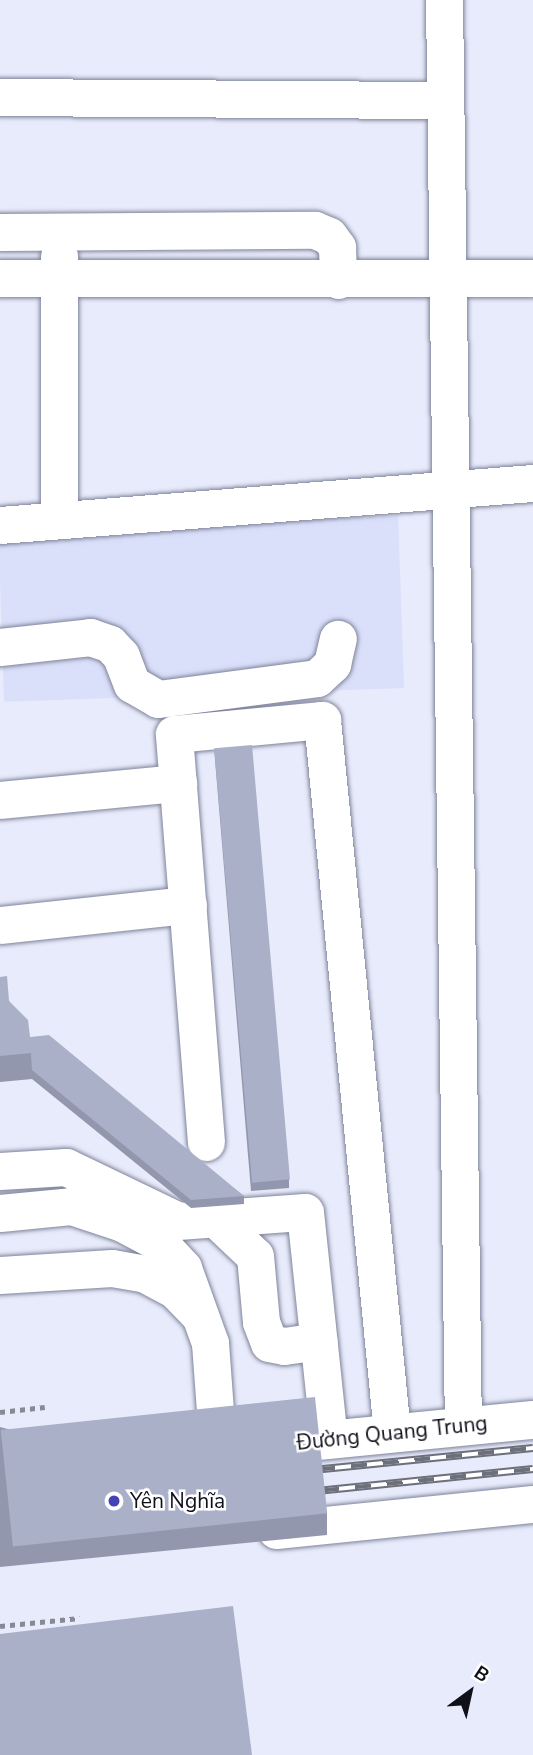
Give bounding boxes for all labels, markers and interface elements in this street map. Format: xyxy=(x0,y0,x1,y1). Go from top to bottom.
street label: Đường Quang Trung xyxy=(295,1410,489,1456)
place label: Yên Nghĩa xyxy=(130,1488,225,1514)
marker: Yên Nghĩa xyxy=(104,1491,124,1511)
north arrow xyxy=(435,1657,505,1727)
text: B xyxy=(469,1660,494,1689)

